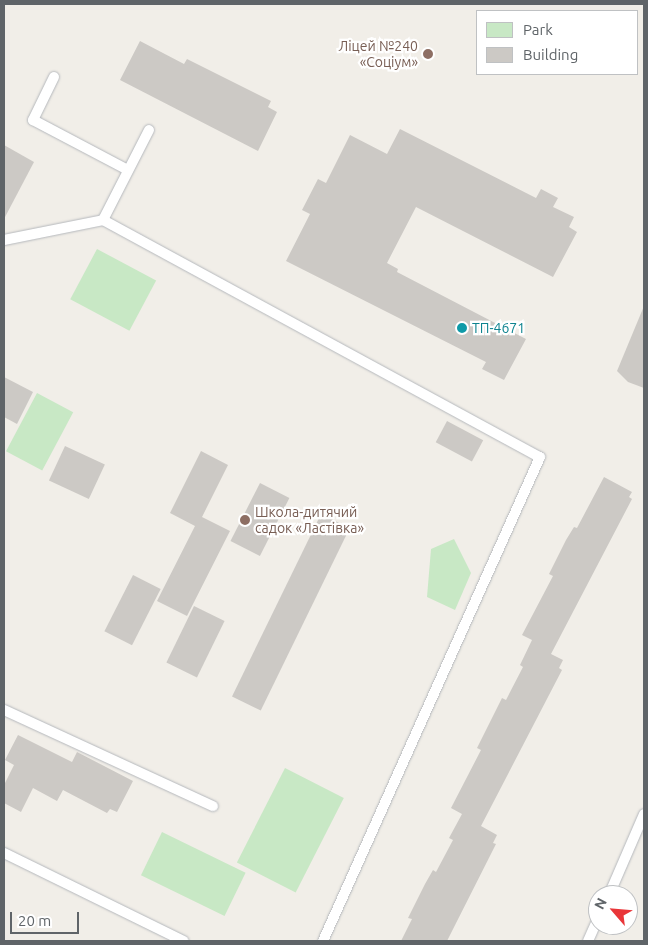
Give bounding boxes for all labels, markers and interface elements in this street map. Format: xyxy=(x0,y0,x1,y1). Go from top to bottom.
legend xyxy=(476,10,638,75)
text: Park xyxy=(523,21,553,38)
place label: Ліцей №240 «Соціум» xyxy=(338,38,418,70)
text: Building xyxy=(523,46,578,63)
marker: Ліцей №240 «Соціум» xyxy=(422,48,434,60)
place label: ТП-4671 xyxy=(472,320,525,336)
marker: ТП-4671 xyxy=(456,322,468,334)
place label: Школа-дитячий садок «Ластівка» xyxy=(255,504,364,536)
marker: Школа-дитячий садок «Ластівка» xyxy=(239,514,251,526)
north arrow xyxy=(588,885,638,935)
text: N xyxy=(591,895,610,912)
scale bar xyxy=(12,902,81,934)
text: 20 m xyxy=(18,912,51,929)

